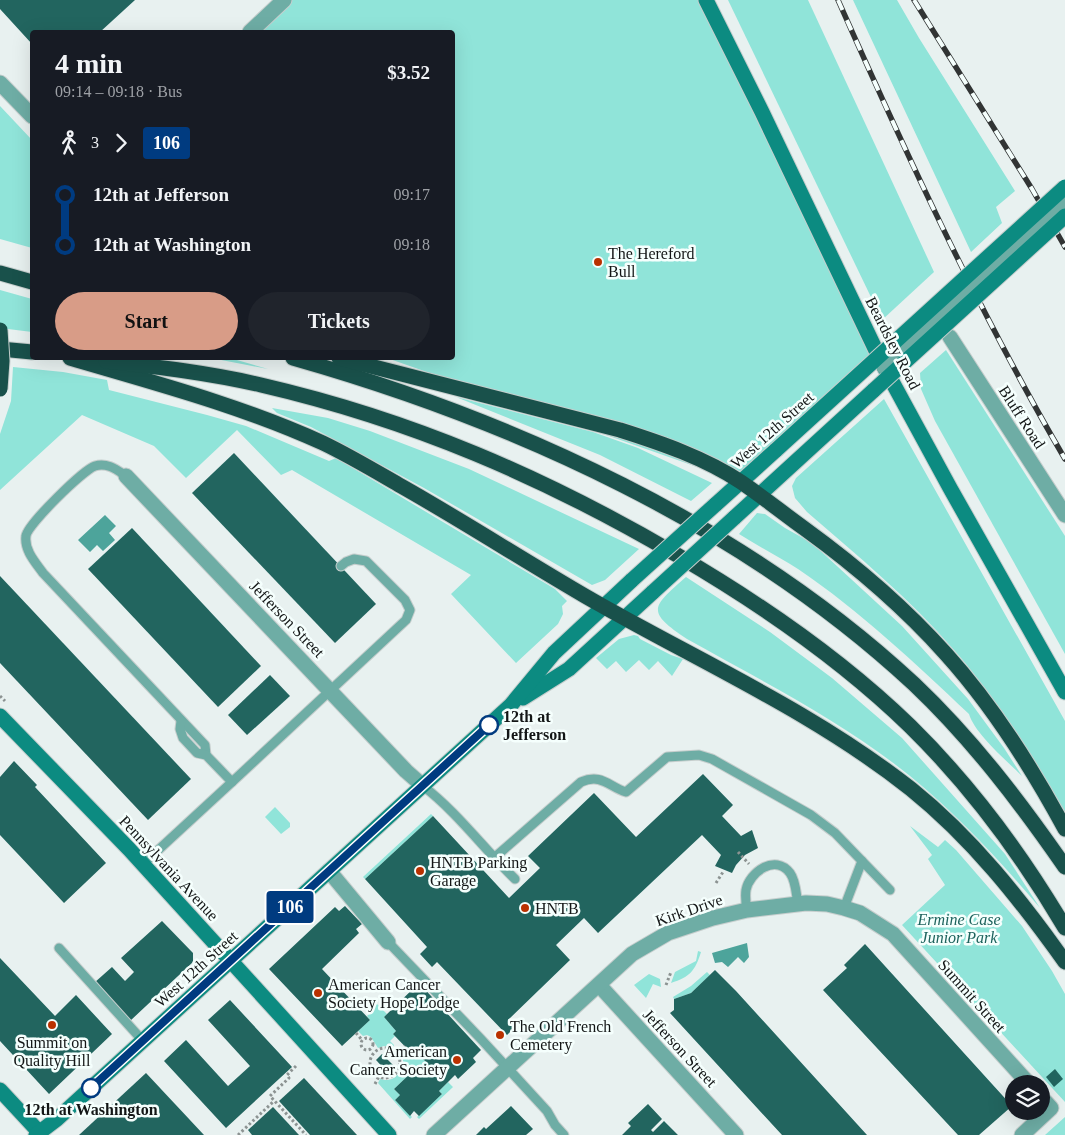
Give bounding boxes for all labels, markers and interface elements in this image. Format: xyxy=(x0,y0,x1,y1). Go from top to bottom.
text: 4 min xyxy=(55,48,123,79)
text: $3.52 xyxy=(387,62,430,83)
text: 09:14 – 09:18 · Bus xyxy=(55,83,182,100)
icon: walk xyxy=(55,129,83,157)
icon: forward xyxy=(107,129,135,157)
text: 106 xyxy=(153,133,180,153)
text: 3 xyxy=(91,134,99,151)
text: 12th at Jefferson xyxy=(93,184,229,205)
text: 09:17 xyxy=(394,186,430,203)
text: 12th at Washington xyxy=(93,234,251,255)
text: 09:18 xyxy=(394,236,430,253)
place label: The Hereford Bull xyxy=(608,245,695,280)
marker: The Hereford Bull xyxy=(592,256,604,268)
button: Start xyxy=(55,292,238,350)
button: Tickets xyxy=(248,292,430,350)
street label: Beardsley Road xyxy=(861,294,924,393)
street label: Bluff Road xyxy=(995,382,1049,452)
street label: West 12th Street xyxy=(727,388,817,472)
street label: Jefferson Street xyxy=(246,577,328,661)
place label: 12th at Jefferson xyxy=(503,708,566,743)
marker: 12th at Jefferson xyxy=(479,715,499,735)
street label: Pennsylvania Avenue xyxy=(115,812,222,925)
place label: HNTB Parking Garage xyxy=(430,854,527,890)
marker: HNTB Parking Garage xyxy=(414,865,426,877)
line badge: 106 xyxy=(261,891,319,923)
street label: Kirk Drive xyxy=(653,891,725,929)
text: 106 xyxy=(277,897,304,917)
place label: HNTB xyxy=(535,900,579,917)
marker: HNTB xyxy=(519,902,531,914)
park label: Ermine Case Junior Park xyxy=(916,911,1001,946)
street label: West 12th Street xyxy=(151,927,241,1011)
street label: Summit Street xyxy=(935,956,1009,1036)
place label: American Cancer Society Hope Lodge xyxy=(328,976,460,1012)
marker: American Cancer Society Hope Lodge xyxy=(312,987,324,999)
street label: Jefferson Street xyxy=(640,1006,721,1091)
place label: The Old French Cemetery xyxy=(510,1018,611,1054)
marker: Summit on Quality Hill xyxy=(46,1019,58,1031)
marker: The Old French Cemetery xyxy=(494,1029,506,1041)
place label: Summit on Quality Hill xyxy=(14,1034,91,1070)
place label: American Cancer Society xyxy=(350,1043,447,1079)
marker: American Cancer Society xyxy=(451,1054,463,1066)
map controls xyxy=(1005,1075,1050,1120)
button: layers xyxy=(1005,1075,1050,1120)
marker: 12th at Washington xyxy=(81,1078,101,1098)
place label: 12th at Washington xyxy=(24,1101,158,1119)

